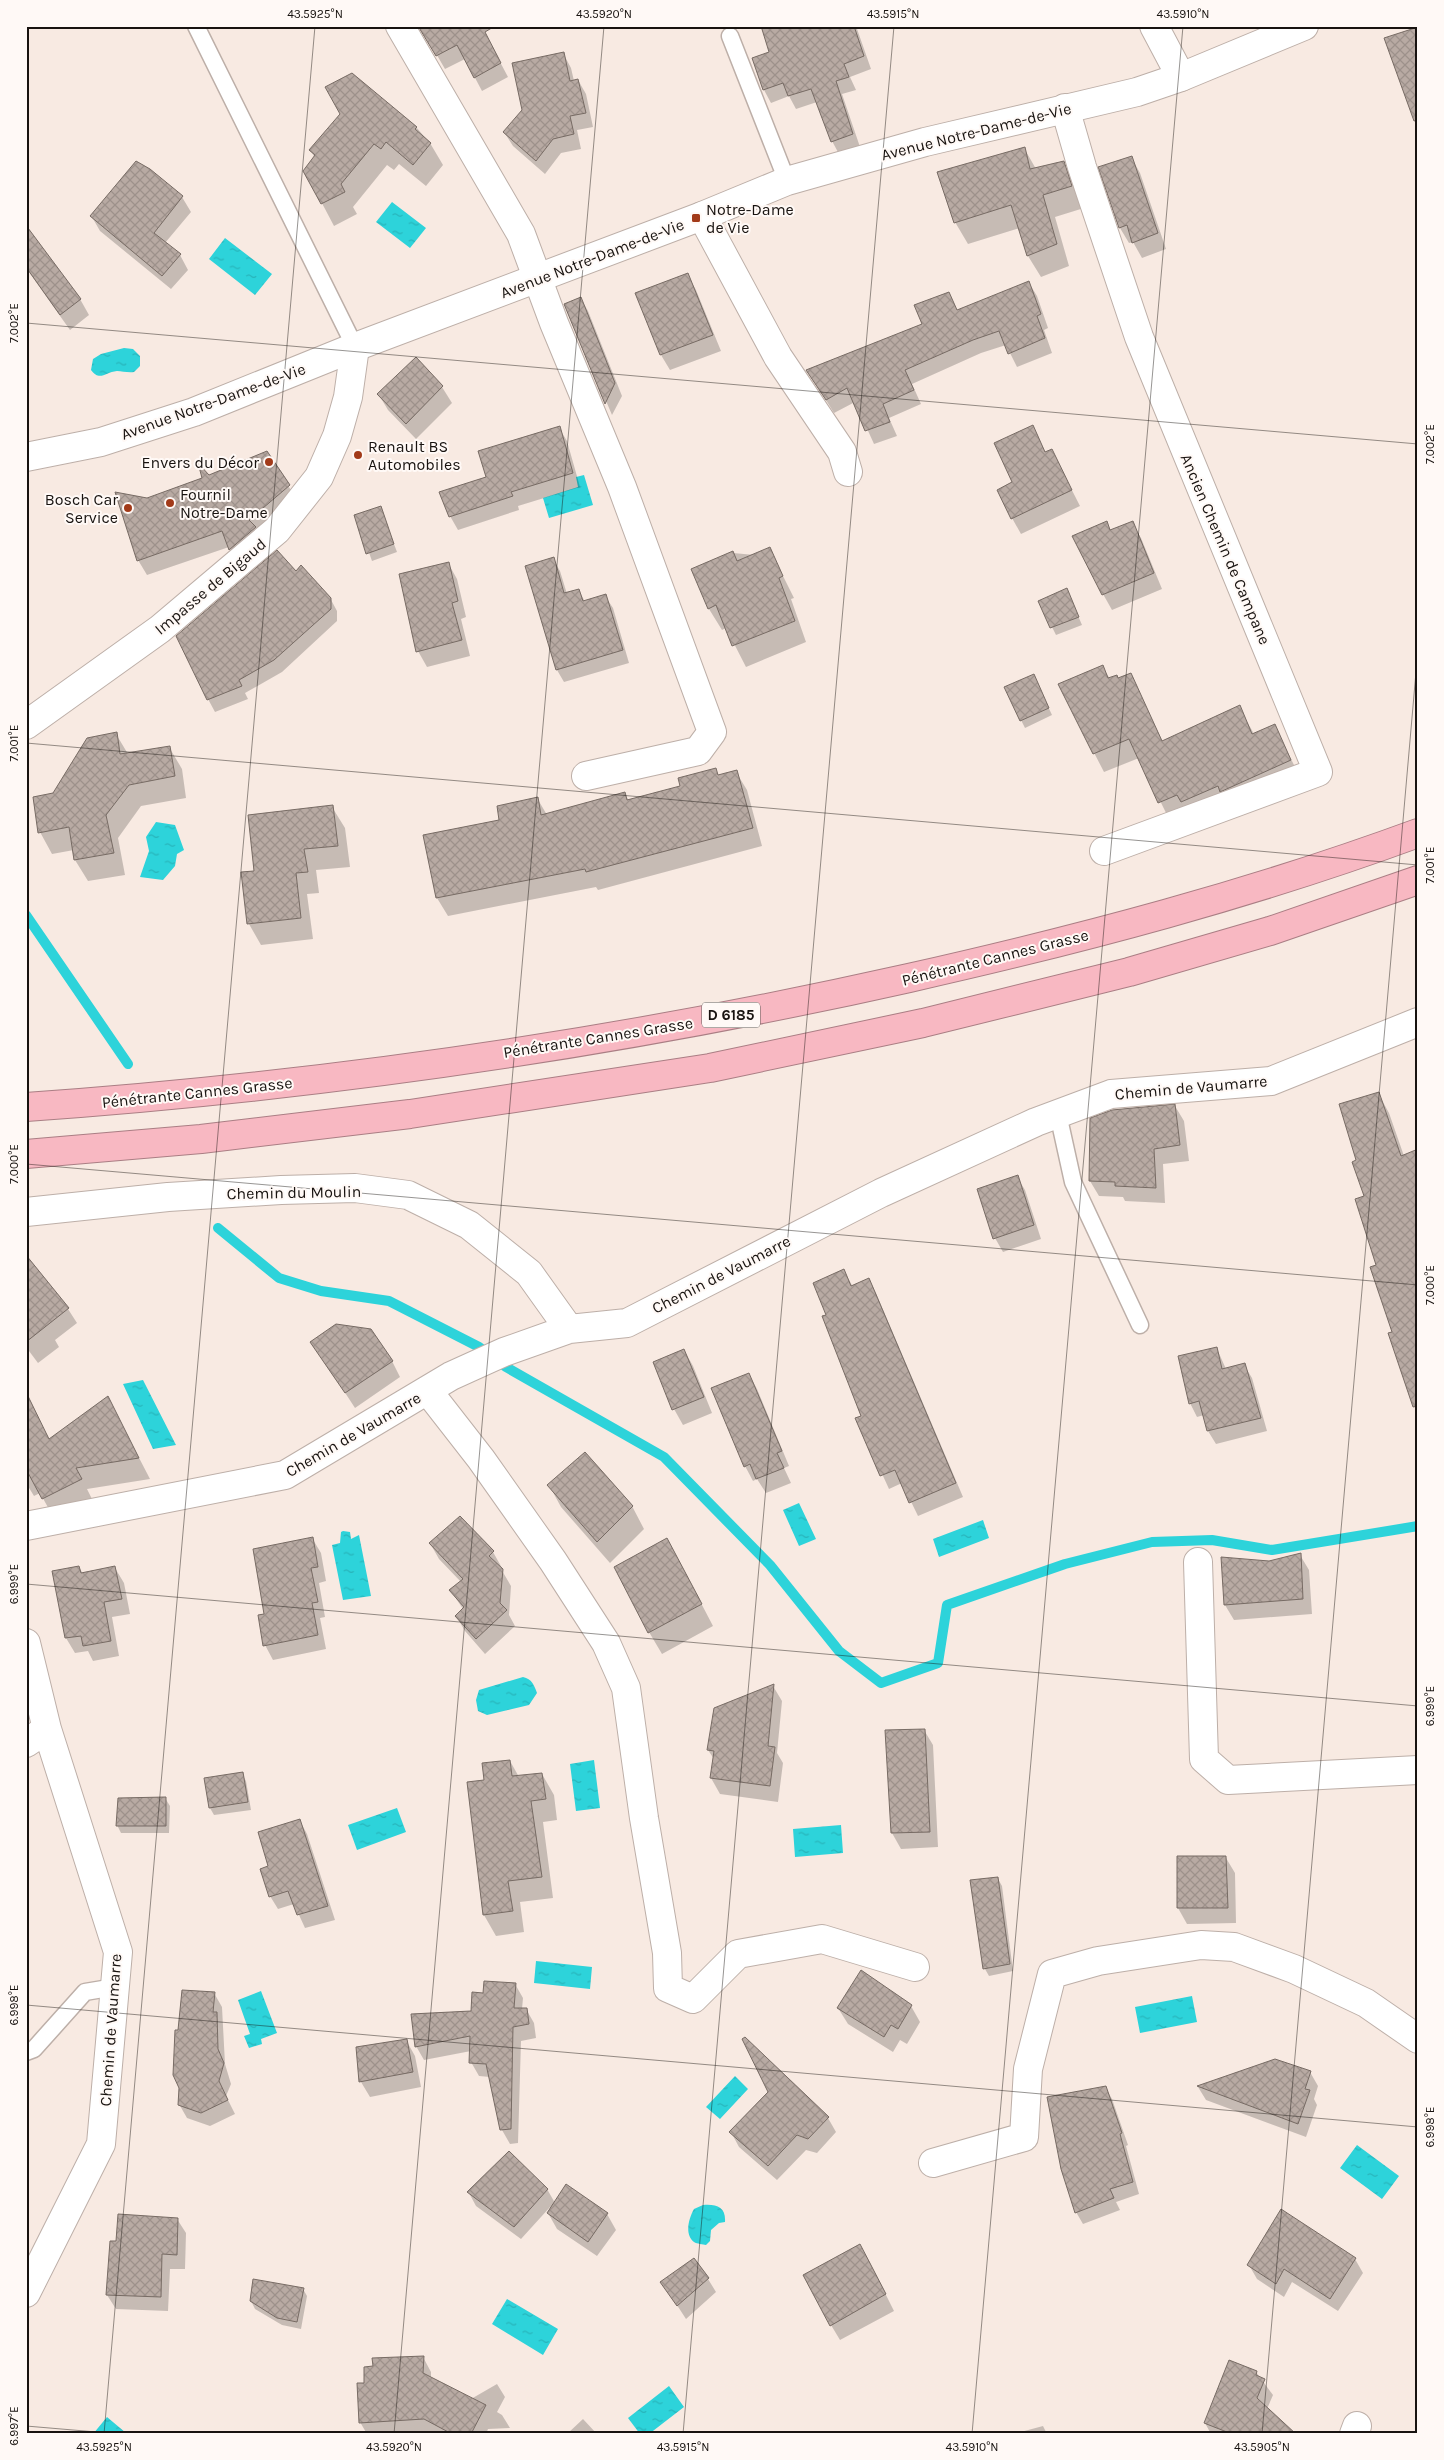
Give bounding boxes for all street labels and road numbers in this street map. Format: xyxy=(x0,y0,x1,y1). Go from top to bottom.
street label: Avenue Notre-Dame-de-Vie xyxy=(879,99,1073,164)
street label: Avenue Notre-Dame-de-Vie xyxy=(498,215,687,302)
street label: Avenue Notre-Dame-de-Vie xyxy=(118,359,308,444)
street label: Ancien Chemin de Campane xyxy=(1177,451,1274,648)
street label: Impasse de Bigaud xyxy=(151,534,270,639)
street label: Pénétrante Cannes Grasse xyxy=(900,925,1090,990)
road number: D 6185 xyxy=(702,1002,760,1028)
street label: Pénétrante Cannes Grasse xyxy=(502,1013,694,1062)
street label: Chemin de Vaumarre xyxy=(1114,1071,1268,1104)
street label: Pénétrante Cannes Grasse xyxy=(101,1073,293,1112)
street label: Chemin du Moulin xyxy=(226,1182,362,1203)
street label: Chemin de Vaumarre xyxy=(649,1231,794,1318)
street label: Chemin de Vaumarre xyxy=(282,1388,424,1481)
street label: Chemin de Vaumarre xyxy=(96,1953,125,2107)

